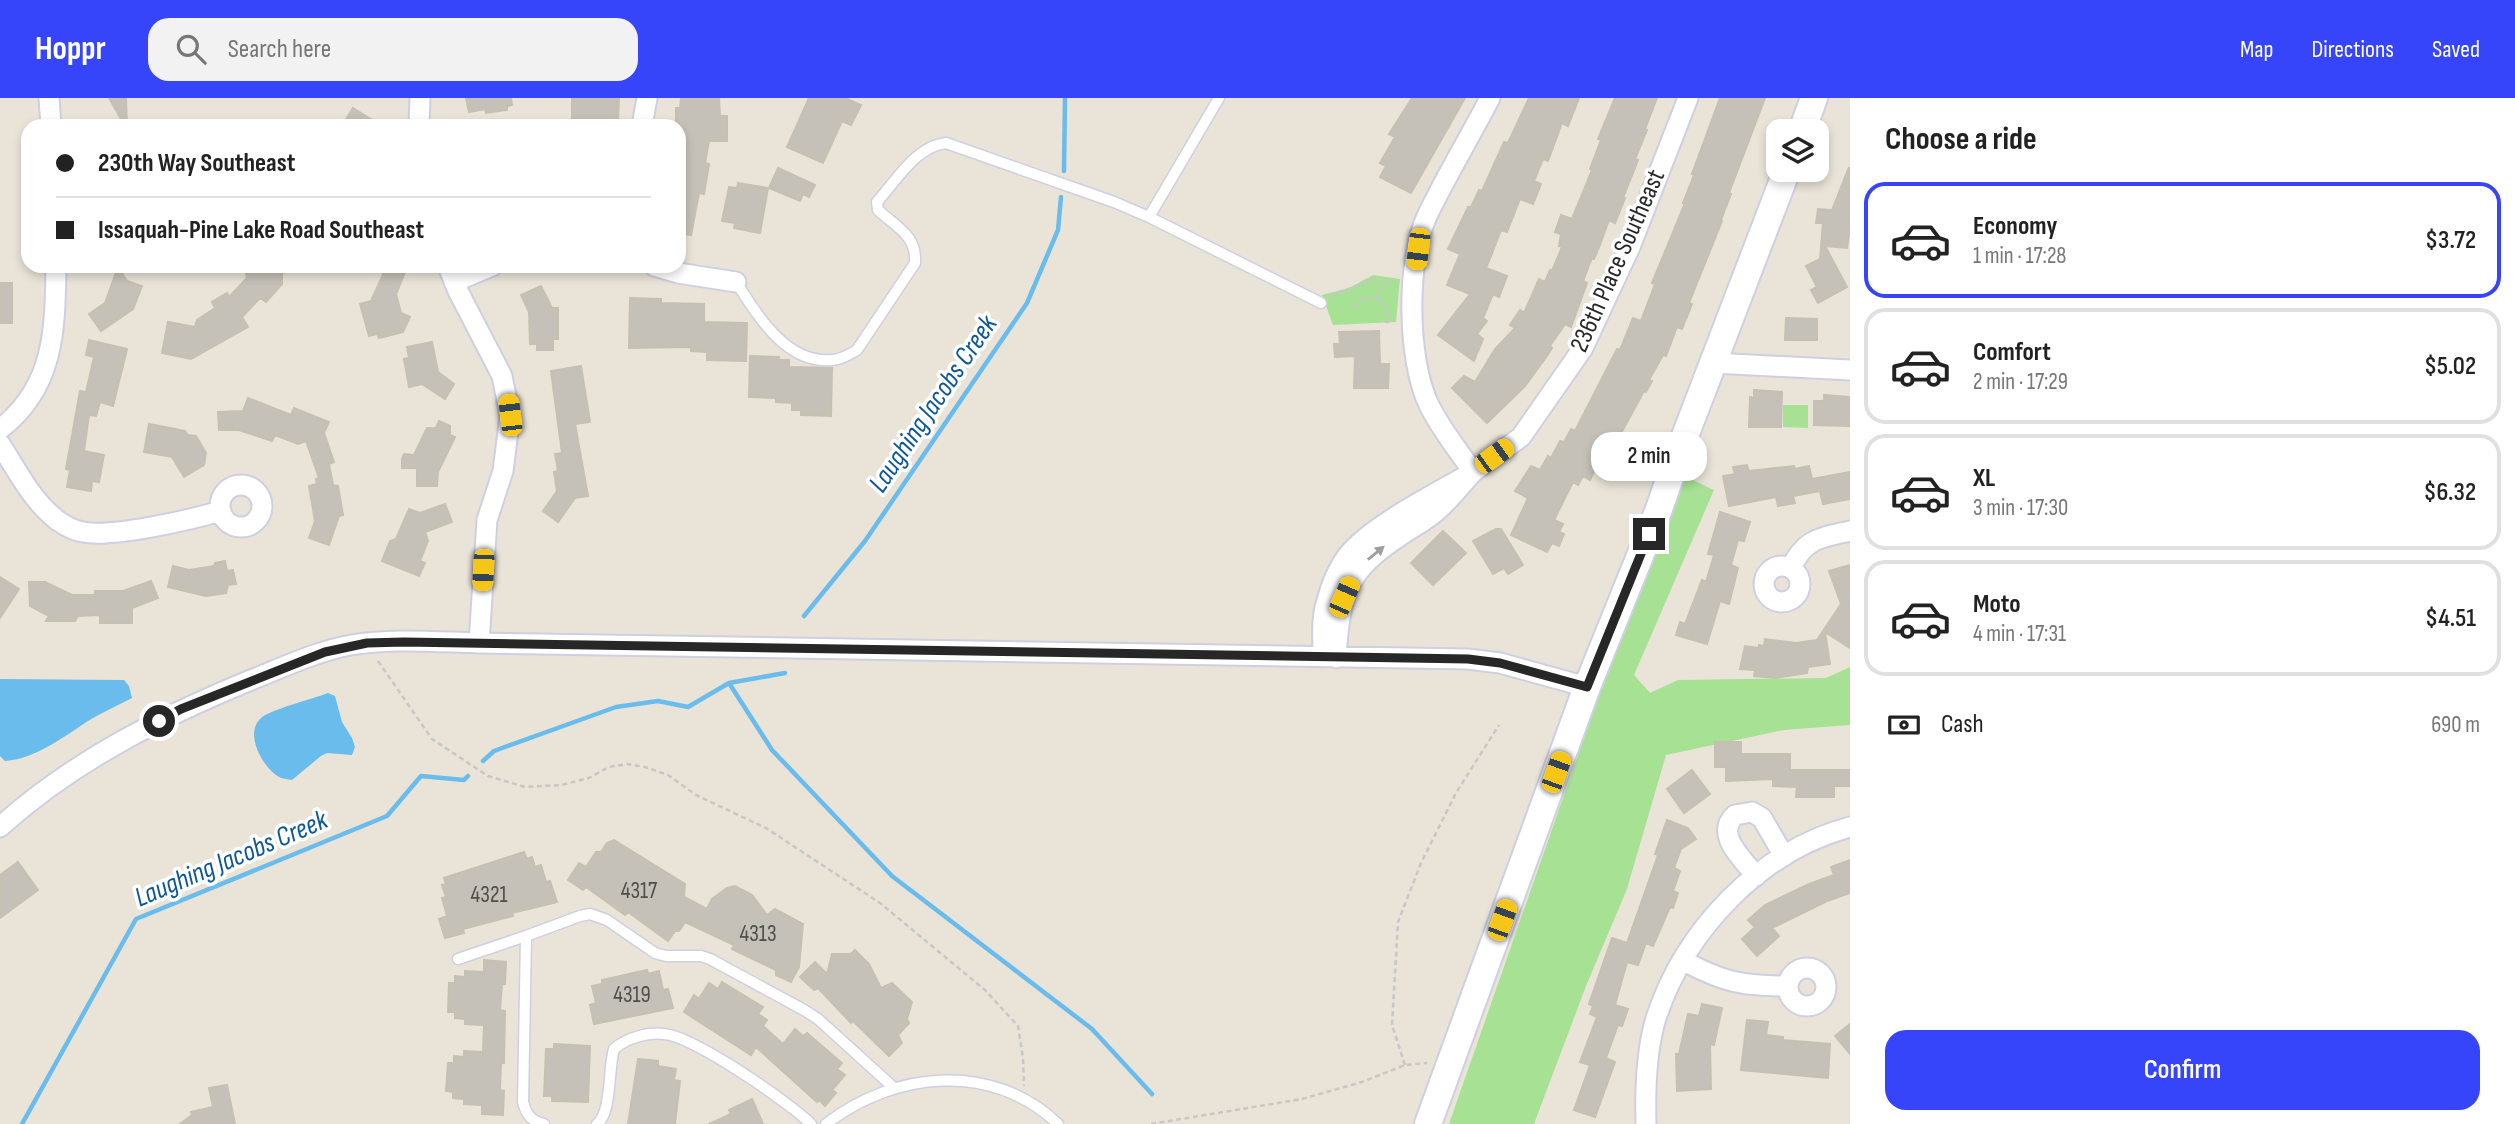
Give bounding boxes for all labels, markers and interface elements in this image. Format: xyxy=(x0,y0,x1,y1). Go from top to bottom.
search box xyxy=(148,18,638,81)
text: Hoppr xyxy=(35,29,106,69)
icon: search xyxy=(172,30,210,68)
text: Search here xyxy=(228,34,331,65)
text: Map xyxy=(2240,35,2273,64)
text: Directions xyxy=(2311,35,2394,64)
text: Saved xyxy=(2432,35,2480,64)
map controls xyxy=(1766,119,1829,182)
button: layers xyxy=(1766,119,1829,182)
text: Choose a ride xyxy=(1885,120,2037,159)
text: 230th Way Southeast xyxy=(98,148,295,179)
street label: 236th Place Southeast xyxy=(1564,165,1672,357)
icon: car xyxy=(1889,209,1952,272)
text: Economy xyxy=(1973,211,2057,242)
text: Issaquah-Pine Lake Road Southeast xyxy=(98,215,424,246)
text: $3.72 xyxy=(2425,225,2476,256)
car xyxy=(1406,227,1431,271)
text: 1 min · 17:28 xyxy=(1973,242,2066,270)
water label: Laughing Jacobs Creek xyxy=(862,308,1005,499)
icon: car xyxy=(1889,335,1952,398)
text: Comfort xyxy=(1973,337,2051,368)
text: $5.02 xyxy=(2424,351,2476,382)
text: 2 min · 17:29 xyxy=(1973,368,2068,396)
car xyxy=(498,393,523,437)
callout: 2 min xyxy=(1591,432,1707,482)
car xyxy=(1471,435,1518,477)
text: 2 min xyxy=(1627,442,1671,470)
icon: car xyxy=(1889,461,1952,524)
text: XL xyxy=(1973,463,1995,494)
text: $6.32 xyxy=(2423,477,2476,508)
text: 3 min · 17:30 xyxy=(1973,494,2068,522)
route end xyxy=(1633,518,1665,550)
one-way arrow xyxy=(1367,545,1385,560)
car xyxy=(472,548,495,592)
car xyxy=(1326,574,1363,620)
icon: car xyxy=(1889,587,1952,650)
text: Moto xyxy=(1973,589,2021,620)
text: $4.51 xyxy=(2425,603,2476,634)
text: 4 min · 17:31 xyxy=(1973,620,2066,648)
route start xyxy=(143,705,175,737)
icon: cash xyxy=(1885,706,1923,744)
text: Cash xyxy=(1941,709,1984,740)
text: 690 m xyxy=(2431,711,2480,739)
car xyxy=(1539,749,1574,795)
water label: Laughing Jacobs Creek xyxy=(130,803,334,914)
house number: 4317 xyxy=(621,877,657,905)
house number: 4321 xyxy=(471,881,507,909)
car xyxy=(1485,897,1520,943)
house number: 4313 xyxy=(739,920,777,948)
house number: 4319 xyxy=(613,981,651,1009)
button: Confirm xyxy=(1885,1030,2480,1110)

